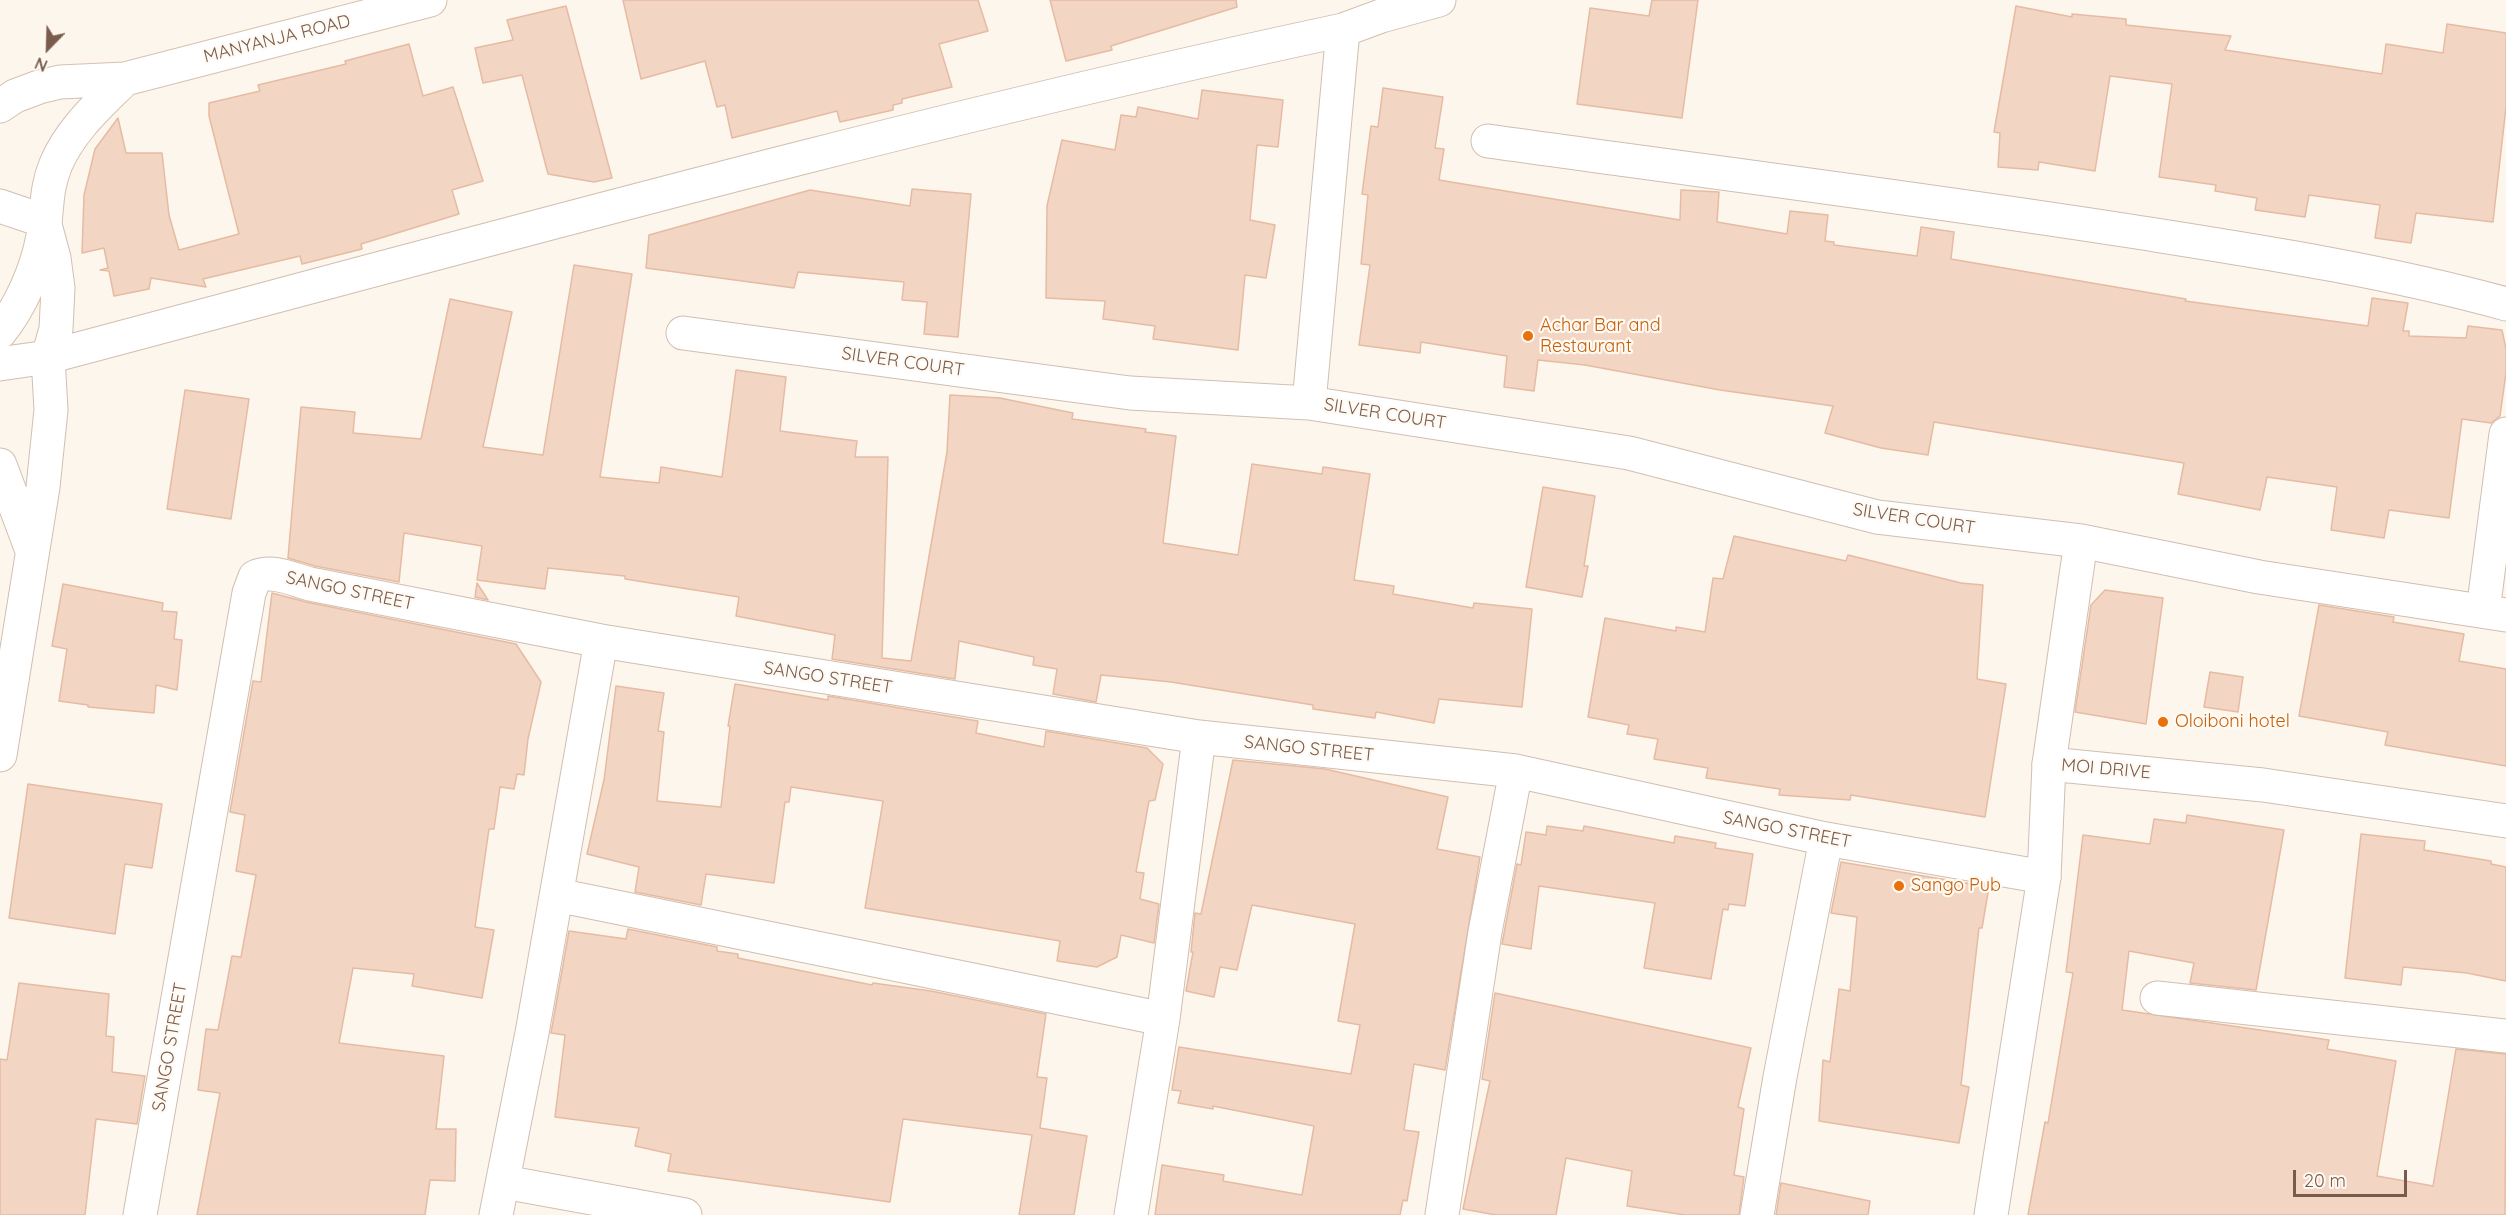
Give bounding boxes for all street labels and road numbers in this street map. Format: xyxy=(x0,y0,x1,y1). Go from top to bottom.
street label: MANYANJA ROAD xyxy=(201,10,353,68)
street label: SILVER COURT xyxy=(840,343,966,381)
street label: SILVER COURT xyxy=(1322,394,1448,434)
street label: SILVER COURT xyxy=(1851,499,1977,539)
street label: SANGO STREET xyxy=(284,567,416,615)
street label: SANGO STREET xyxy=(762,657,894,699)
street label: SANGO STREET xyxy=(1243,731,1375,767)
street label: MOI DRIVE xyxy=(2060,754,2152,784)
street label: SANGO STREET xyxy=(1721,807,1853,853)
street label: SANGO STREET xyxy=(148,981,192,1113)

